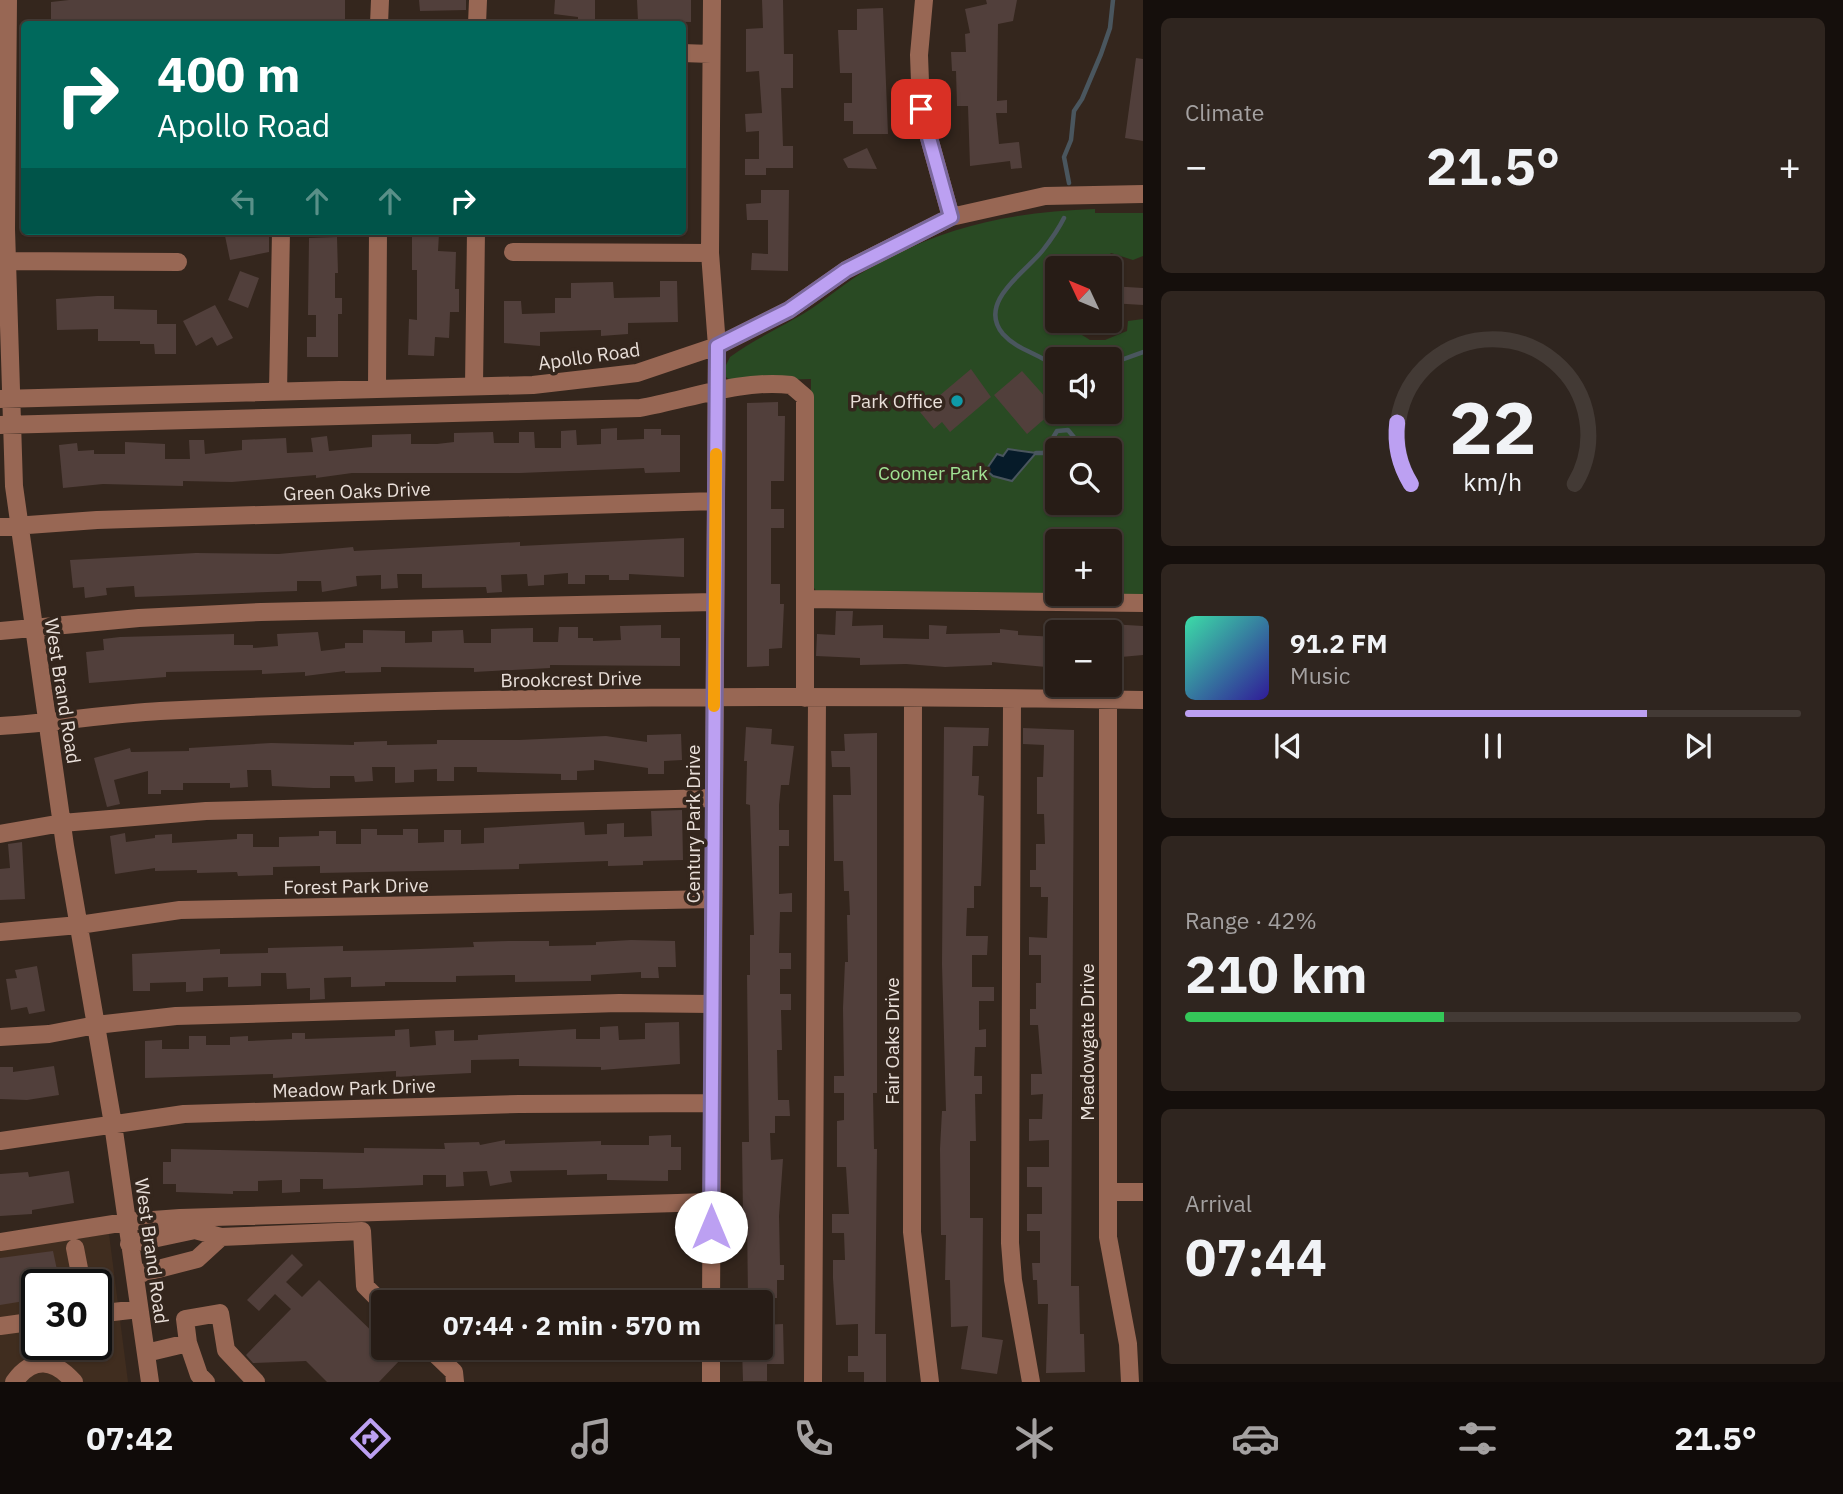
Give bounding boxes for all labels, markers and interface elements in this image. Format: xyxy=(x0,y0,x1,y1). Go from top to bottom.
text: 400 m xyxy=(157,42,301,105)
icon: right xyxy=(42,49,133,140)
pin xyxy=(891,79,951,139)
icon: arrive xyxy=(902,90,940,128)
text: Climate xyxy=(1185,97,1264,127)
text: Apollo Road xyxy=(157,104,330,146)
text: 21.5° xyxy=(1426,132,1560,199)
text: − xyxy=(1185,141,1208,190)
text: + xyxy=(1778,141,1801,190)
icon: left xyxy=(225,182,263,220)
icon: ahead xyxy=(298,182,336,220)
icon: ahead xyxy=(371,182,409,220)
icon: right xyxy=(444,182,482,220)
north arrow xyxy=(1045,256,1122,332)
map controls xyxy=(1045,256,1122,697)
street label: Apollo Road xyxy=(536,337,642,375)
button: sound xyxy=(1045,347,1122,424)
text: 22 xyxy=(1449,380,1537,475)
place label: Park Office xyxy=(850,389,943,413)
marker: Park Office xyxy=(949,393,965,409)
button: search xyxy=(1045,438,1122,515)
park label: Coomer Park xyxy=(878,461,988,485)
text: km/h xyxy=(1464,465,1522,498)
street label: Green Oaks Drive xyxy=(283,476,431,506)
button: + xyxy=(1045,529,1122,606)
street label: West Brand Road xyxy=(40,617,86,765)
button: − xyxy=(1045,620,1122,697)
text: 91.2 FM xyxy=(1290,626,1388,660)
text: Music xyxy=(1290,660,1350,690)
street label: Brookcrest Drive xyxy=(500,666,642,692)
icon: previous xyxy=(1269,727,1307,765)
icon: pause xyxy=(1474,727,1512,765)
icon: next xyxy=(1679,727,1717,765)
street label: Century Park Drive xyxy=(681,745,705,903)
street label: Forest Park Drive xyxy=(283,873,429,899)
text: Range · 42% xyxy=(1185,905,1317,935)
text: 210 km xyxy=(1185,940,1367,1007)
street label: Meadowgate Drive xyxy=(1075,963,1099,1121)
street label: Fair Oaks Drive xyxy=(880,977,904,1105)
street label: Meadow Park Drive xyxy=(272,1073,436,1103)
street label: West Brand Road xyxy=(130,1177,174,1325)
text: Arrival xyxy=(1185,1188,1252,1218)
position arrow xyxy=(674,1190,748,1264)
text: 07:44 xyxy=(1185,1223,1327,1290)
speed limit sign: 30 xyxy=(21,1269,112,1360)
text: 07:44 · 2 min · 570 m xyxy=(443,1308,701,1342)
icon: directions xyxy=(346,1414,395,1463)
icon: music xyxy=(567,1414,616,1463)
icon: phone xyxy=(789,1414,838,1463)
icon: climate xyxy=(1010,1414,1059,1463)
icon: car xyxy=(1231,1414,1280,1463)
icon: filters xyxy=(1453,1414,1502,1463)
text: 07:42 xyxy=(86,1417,174,1459)
text: 21.5° xyxy=(1674,1417,1757,1459)

